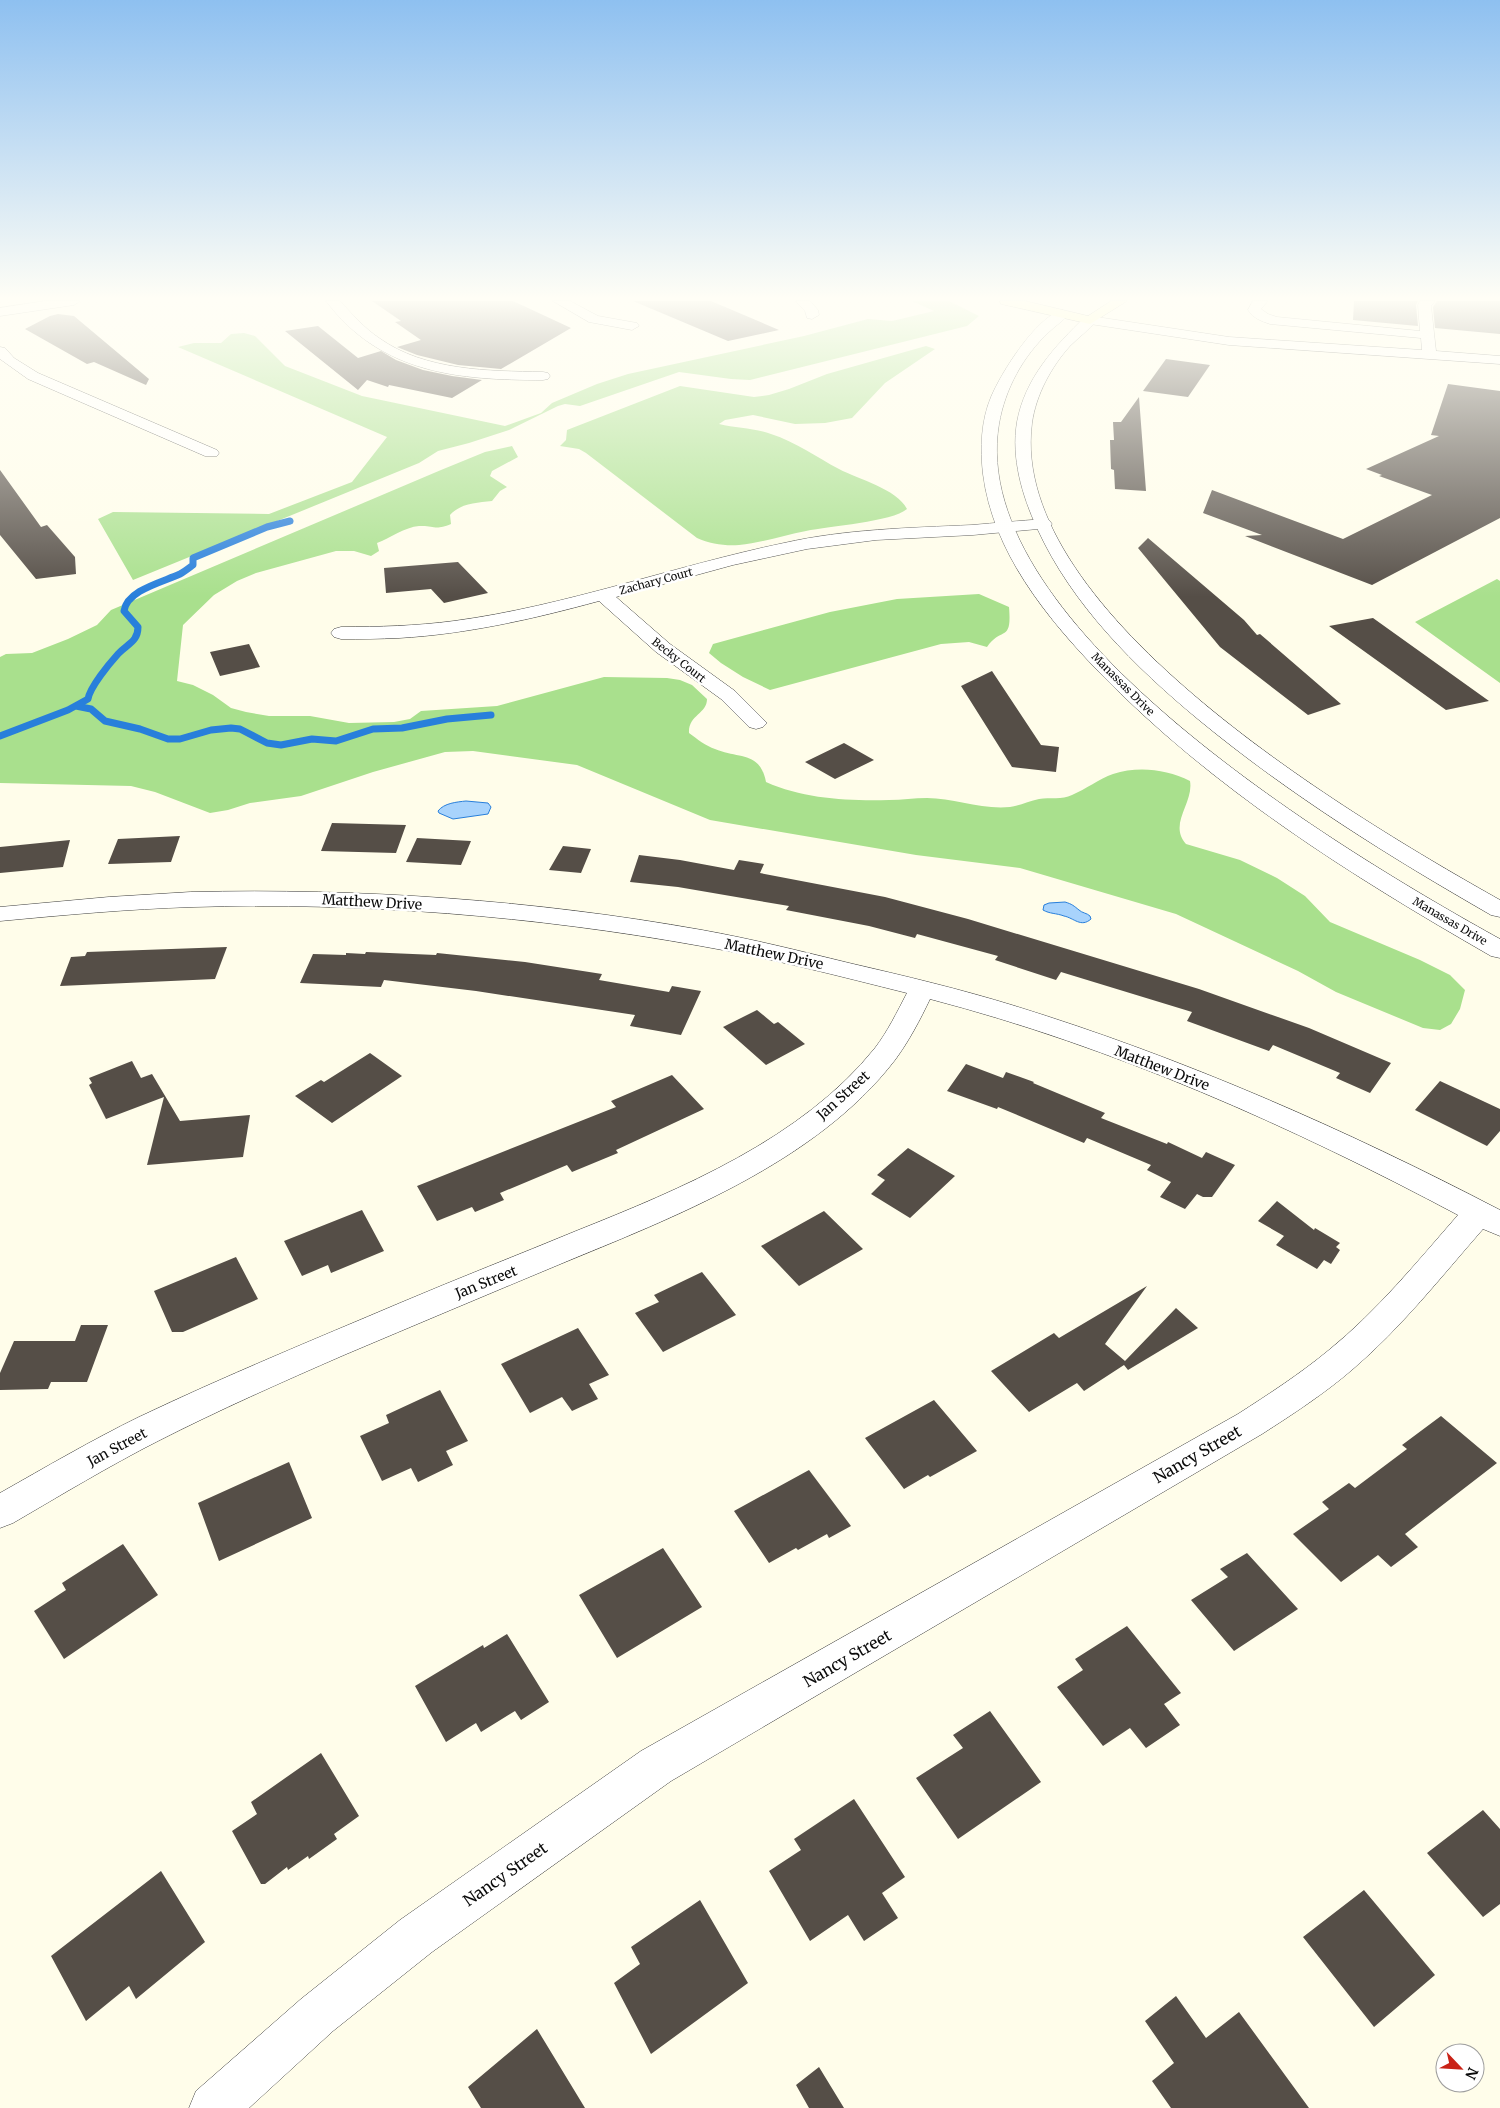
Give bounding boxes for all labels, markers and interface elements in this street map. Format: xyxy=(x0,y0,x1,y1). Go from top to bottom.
street label: Zachary Court xyxy=(618,564,695,598)
street label: Becky Court xyxy=(649,635,709,686)
street label: Manassas Drive xyxy=(1089,650,1158,719)
street label: Matthew Drive xyxy=(321,890,423,914)
street label: Manassas Drive xyxy=(1410,894,1490,948)
street label: Matthew Drive xyxy=(723,935,825,973)
street label: Matthew Drive xyxy=(1112,1042,1212,1094)
street label: Jan Street xyxy=(812,1066,874,1124)
street label: Jan Street xyxy=(452,1261,520,1303)
street label: Nancy Street xyxy=(1149,1420,1245,1487)
street label: Jan Street xyxy=(83,1424,150,1471)
street label: Nancy Street xyxy=(799,1624,895,1691)
street label: Nancy Street xyxy=(459,1837,552,1910)
north arrow xyxy=(1435,2043,1485,2093)
text: N xyxy=(1461,2065,1482,2082)

